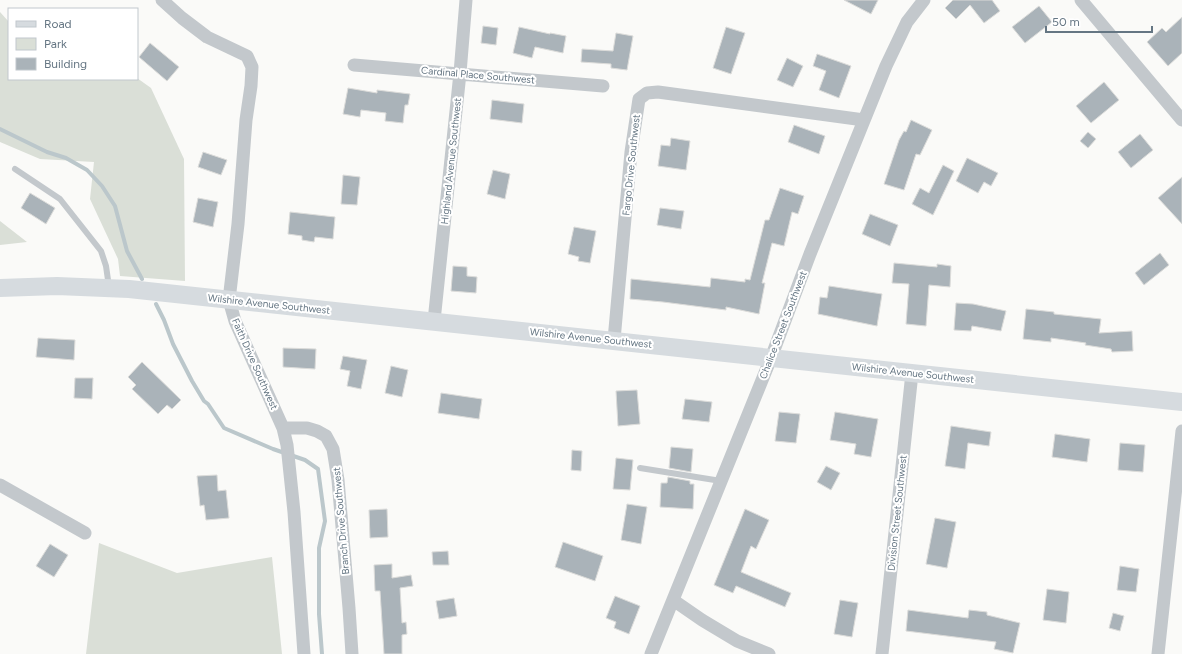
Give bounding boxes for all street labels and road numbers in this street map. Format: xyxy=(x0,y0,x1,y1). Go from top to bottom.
street label: Cardinal Place Southwest xyxy=(421,64,536,86)
street label: Highland Avenue Southwest xyxy=(438,97,464,225)
street label: Fargo Drive Southwest xyxy=(619,113,643,216)
street label: Chalice Street Southwest xyxy=(756,269,810,381)
street label: Wilshire Avenue Southwest xyxy=(207,291,331,317)
street label: Faith Drive Southwest xyxy=(229,316,281,412)
street label: Wilshire Avenue Southwest xyxy=(529,325,653,351)
street label: Wilshire Avenue Southwest xyxy=(851,360,975,386)
street label: Division Street Southwest xyxy=(884,454,910,572)
street label: Branch Drive Southwest xyxy=(330,467,352,575)

